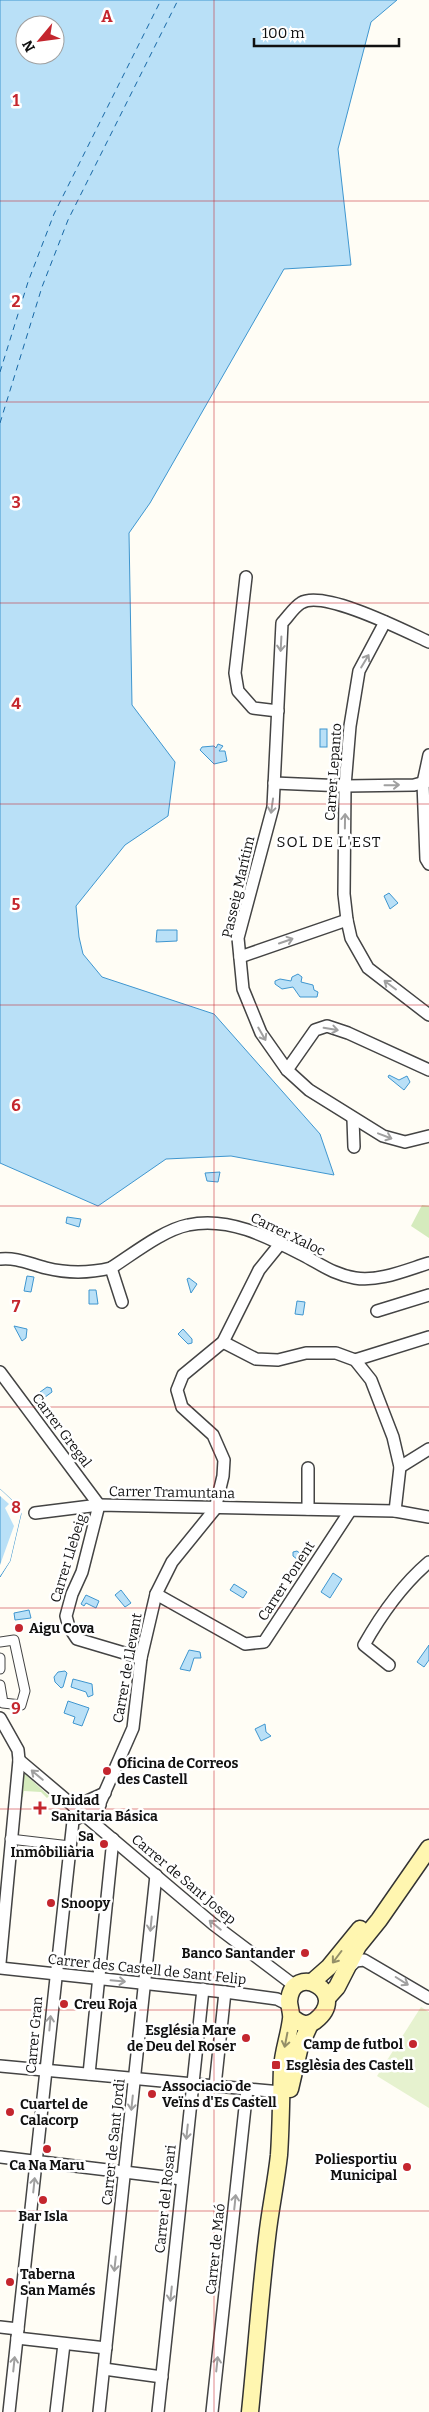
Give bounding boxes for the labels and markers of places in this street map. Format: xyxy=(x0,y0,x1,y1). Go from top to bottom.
place label: Aigu Cova xyxy=(29,1620,94,1637)
marker: Aigu Cova xyxy=(13,1622,25,1634)
place label: Oficina de Correos des Castell xyxy=(117,1755,239,1788)
marker: Oficina de Correos des Castell xyxy=(101,1765,113,1777)
place label: Unidad Sanitaria Básica xyxy=(51,1792,158,1825)
marker: Unidad Sanitaria Básica xyxy=(33,1801,47,1815)
place label: Sa Inmôbiliària xyxy=(11,1828,94,1861)
marker: Sa Inmôbiliària xyxy=(98,1838,110,1850)
place label: Snoopy xyxy=(61,1895,111,1912)
marker: Snoopy xyxy=(45,1897,57,1909)
place label: Banco Santander xyxy=(182,1945,295,1962)
marker: Banco Santander xyxy=(299,1947,311,1959)
place label: Creu Roja xyxy=(74,1996,137,2013)
marker: Creu Roja xyxy=(58,1998,70,2010)
place label: Església Mare de Deu del Roser xyxy=(127,2022,236,2055)
marker: Església Mare de Deu del Roser xyxy=(240,2032,252,2044)
place label: Camp de futbol xyxy=(303,2036,404,2053)
marker: Camp de futbol xyxy=(407,2038,419,2050)
place label: Esglèsia des Castell xyxy=(286,2057,414,2074)
marker: Esglèsia des Castell xyxy=(270,2059,282,2071)
place label: Associacio de Veïns d'Es Castell xyxy=(162,2078,277,2111)
marker: Associacio de Veïns d'Es Castell xyxy=(146,2088,158,2100)
place label: Cuartel de Calacorp xyxy=(20,2096,88,2129)
marker: Cuartel de Calacorp xyxy=(4,2106,16,2118)
marker: Ca Na Maru xyxy=(41,2143,53,2155)
place label: Poliesportiu Municipal xyxy=(315,2151,398,2184)
place label: Ca Na Maru xyxy=(9,2157,85,2174)
marker: Poliesportiu Municipal xyxy=(401,2161,413,2173)
marker: Bar Isla xyxy=(37,2194,49,2206)
place label: Bar Isla xyxy=(18,2208,68,2225)
place label: Taberna San Mamés xyxy=(20,2266,96,2299)
marker: Taberna San Mamés xyxy=(4,2276,16,2288)

